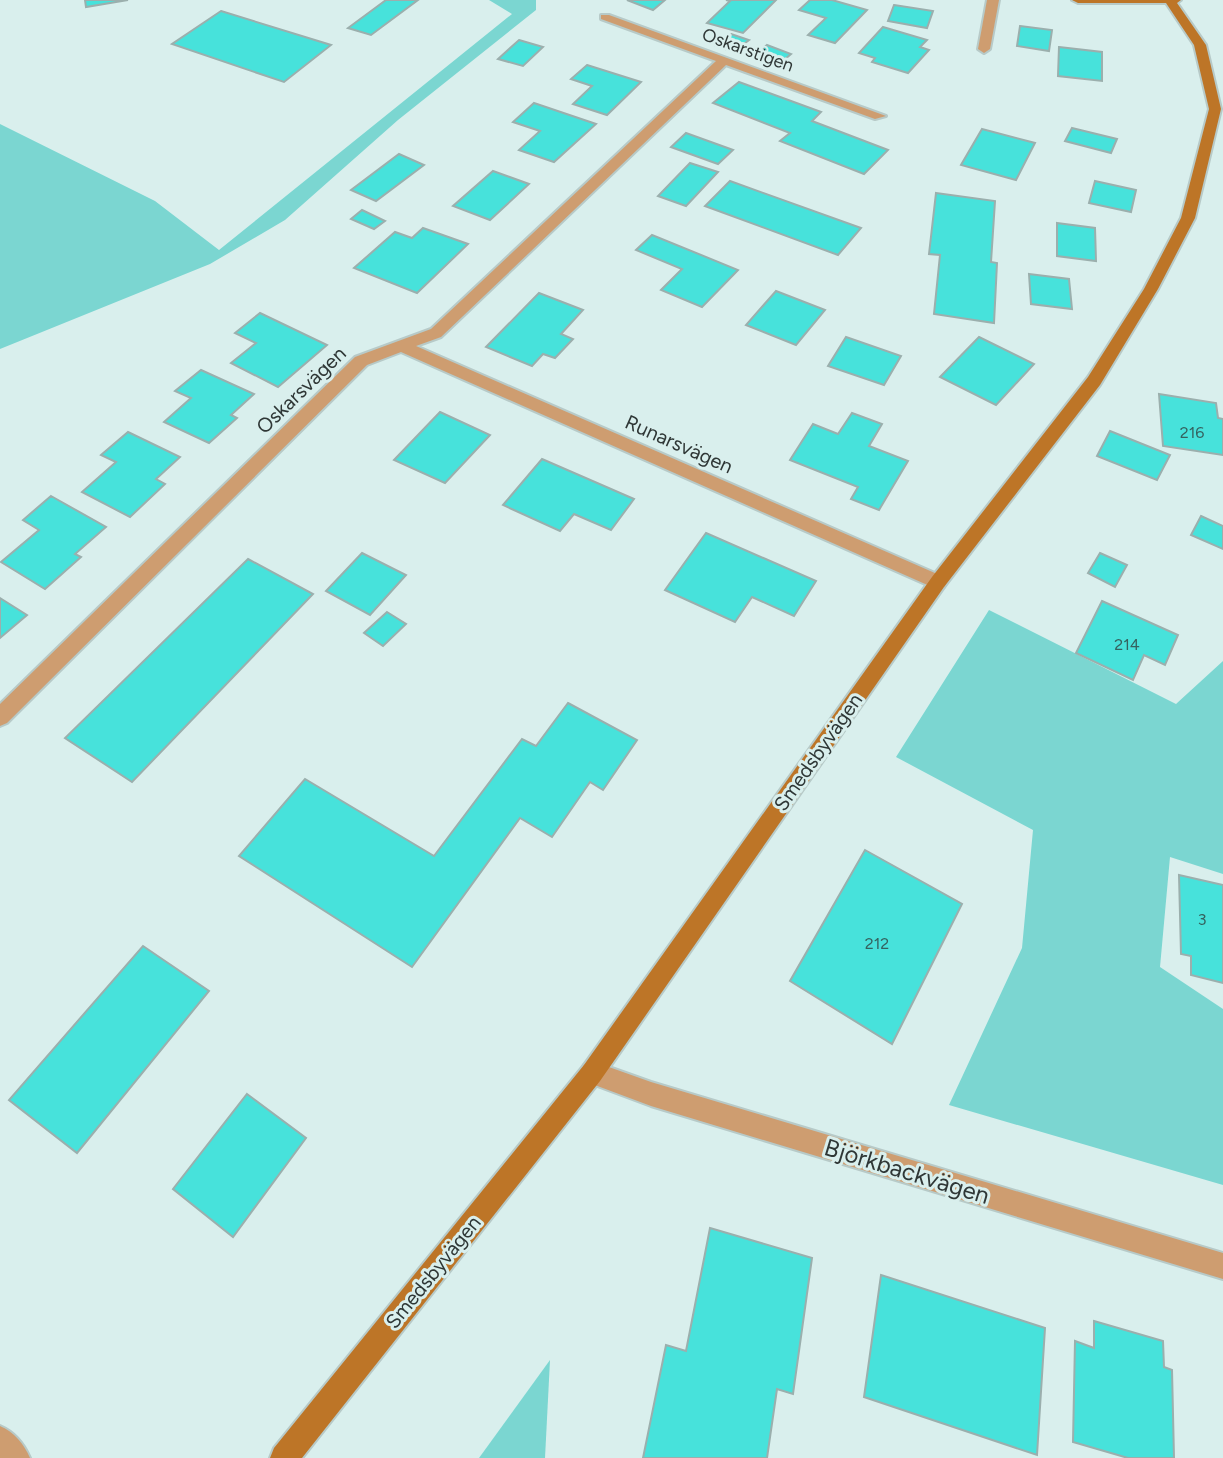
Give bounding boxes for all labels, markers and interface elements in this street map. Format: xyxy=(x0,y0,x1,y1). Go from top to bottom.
street label: Oskarstigen xyxy=(699,23,797,77)
street label: Oskarsvägen xyxy=(251,341,351,439)
street label: Runarsvägen xyxy=(621,410,737,478)
house number: 216 xyxy=(1180,423,1204,442)
house number: 214 xyxy=(1114,635,1140,654)
street label: Smedsbyvägen xyxy=(769,689,867,815)
house number: 3 xyxy=(1198,910,1206,929)
house number: 212 xyxy=(865,934,889,953)
street label: Björkbackvägen xyxy=(821,1132,993,1210)
street label: Smedsbyvägen xyxy=(380,1211,486,1333)

